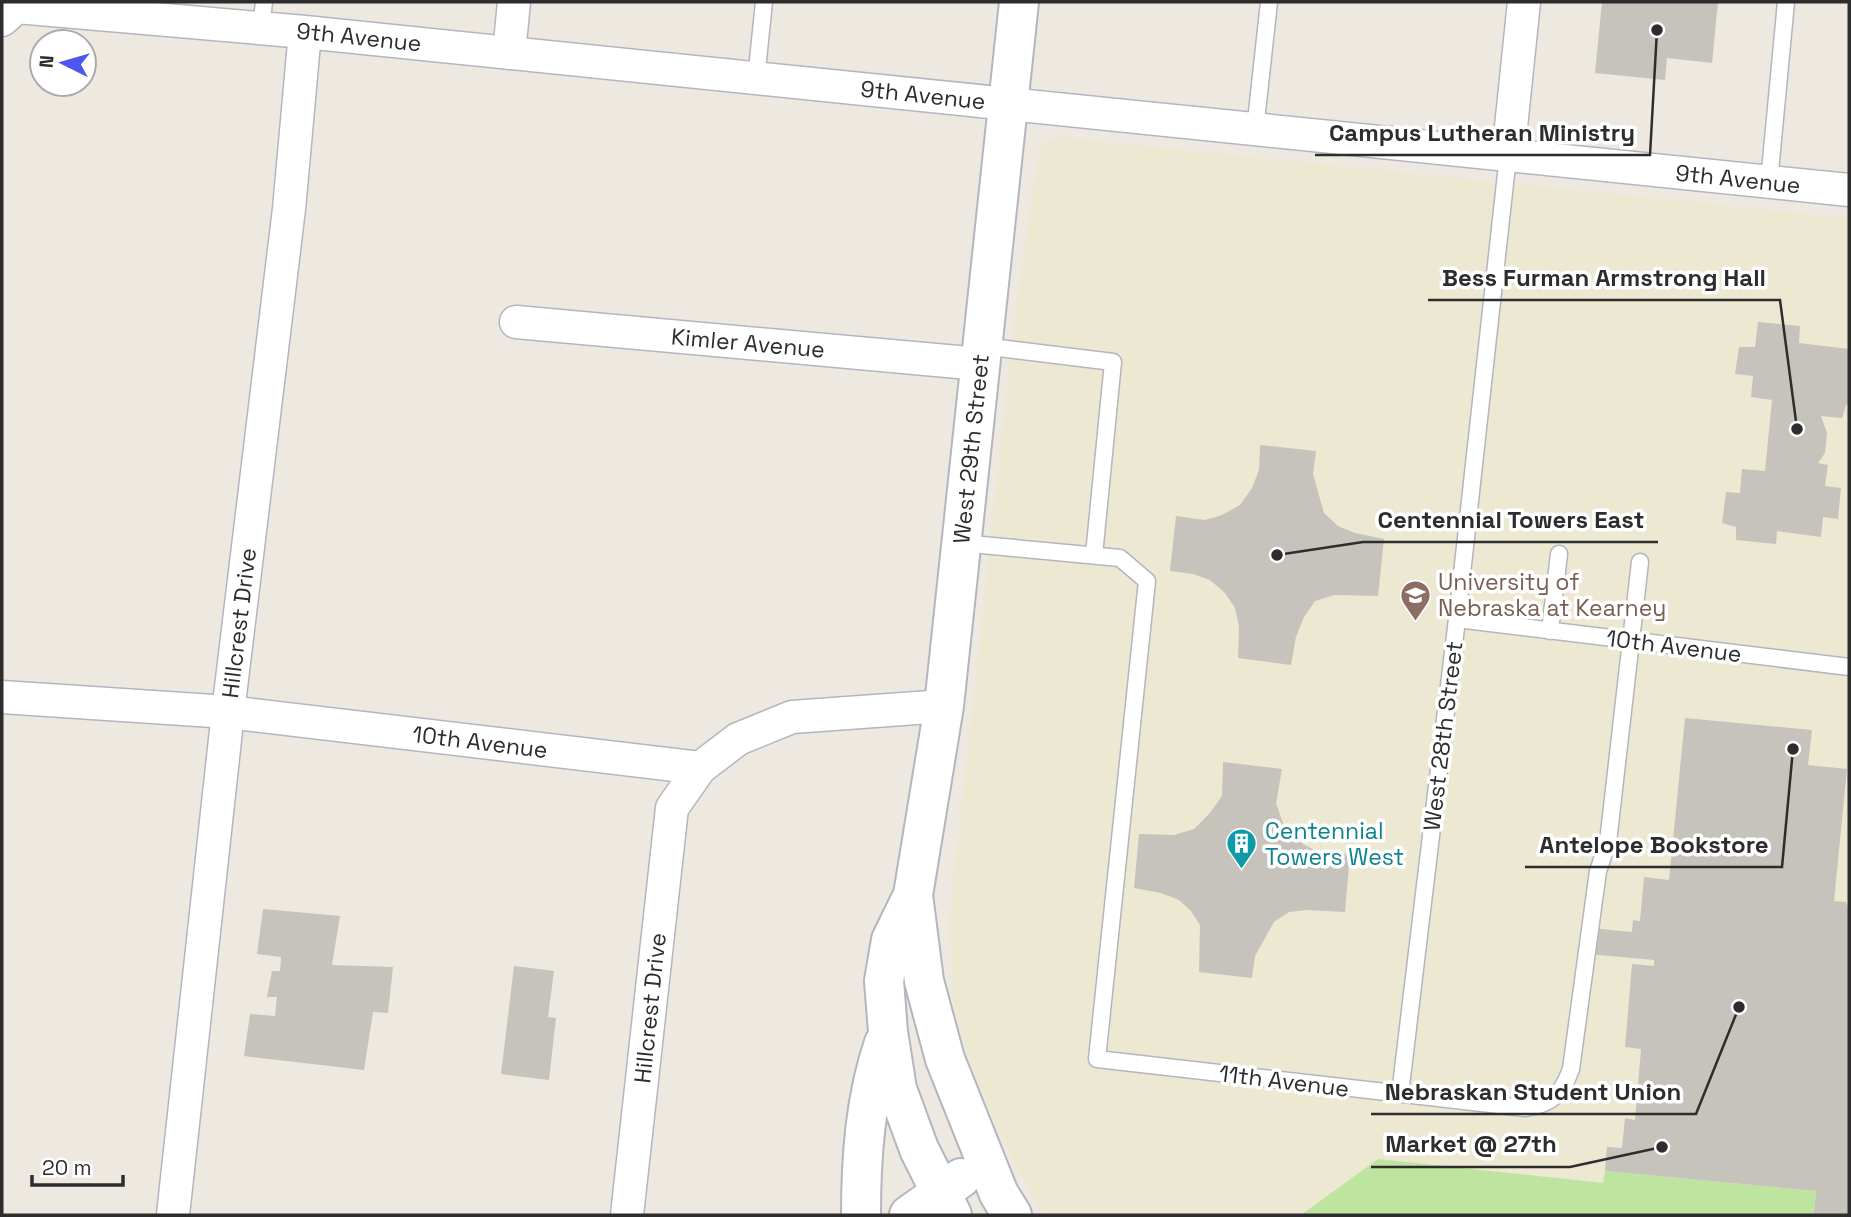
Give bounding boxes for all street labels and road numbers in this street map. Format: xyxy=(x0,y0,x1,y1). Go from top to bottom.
street label: 9th Avenue xyxy=(295,16,423,58)
street label: 9th Avenue xyxy=(859,74,987,116)
street label: 9th Avenue xyxy=(1674,158,1802,200)
street label: Kimler Avenue xyxy=(670,321,826,365)
street label: West 29th Street xyxy=(946,353,996,545)
street label: Hillcrest Drive xyxy=(215,546,263,700)
street label: 10th Avenue xyxy=(1605,623,1743,669)
street label: West 28th Street xyxy=(1416,639,1470,833)
street label: 10th Avenue xyxy=(411,719,549,765)
street label: Hillcrest Drive xyxy=(627,931,673,1085)
street label: 11th Avenue xyxy=(1217,1058,1351,1104)

